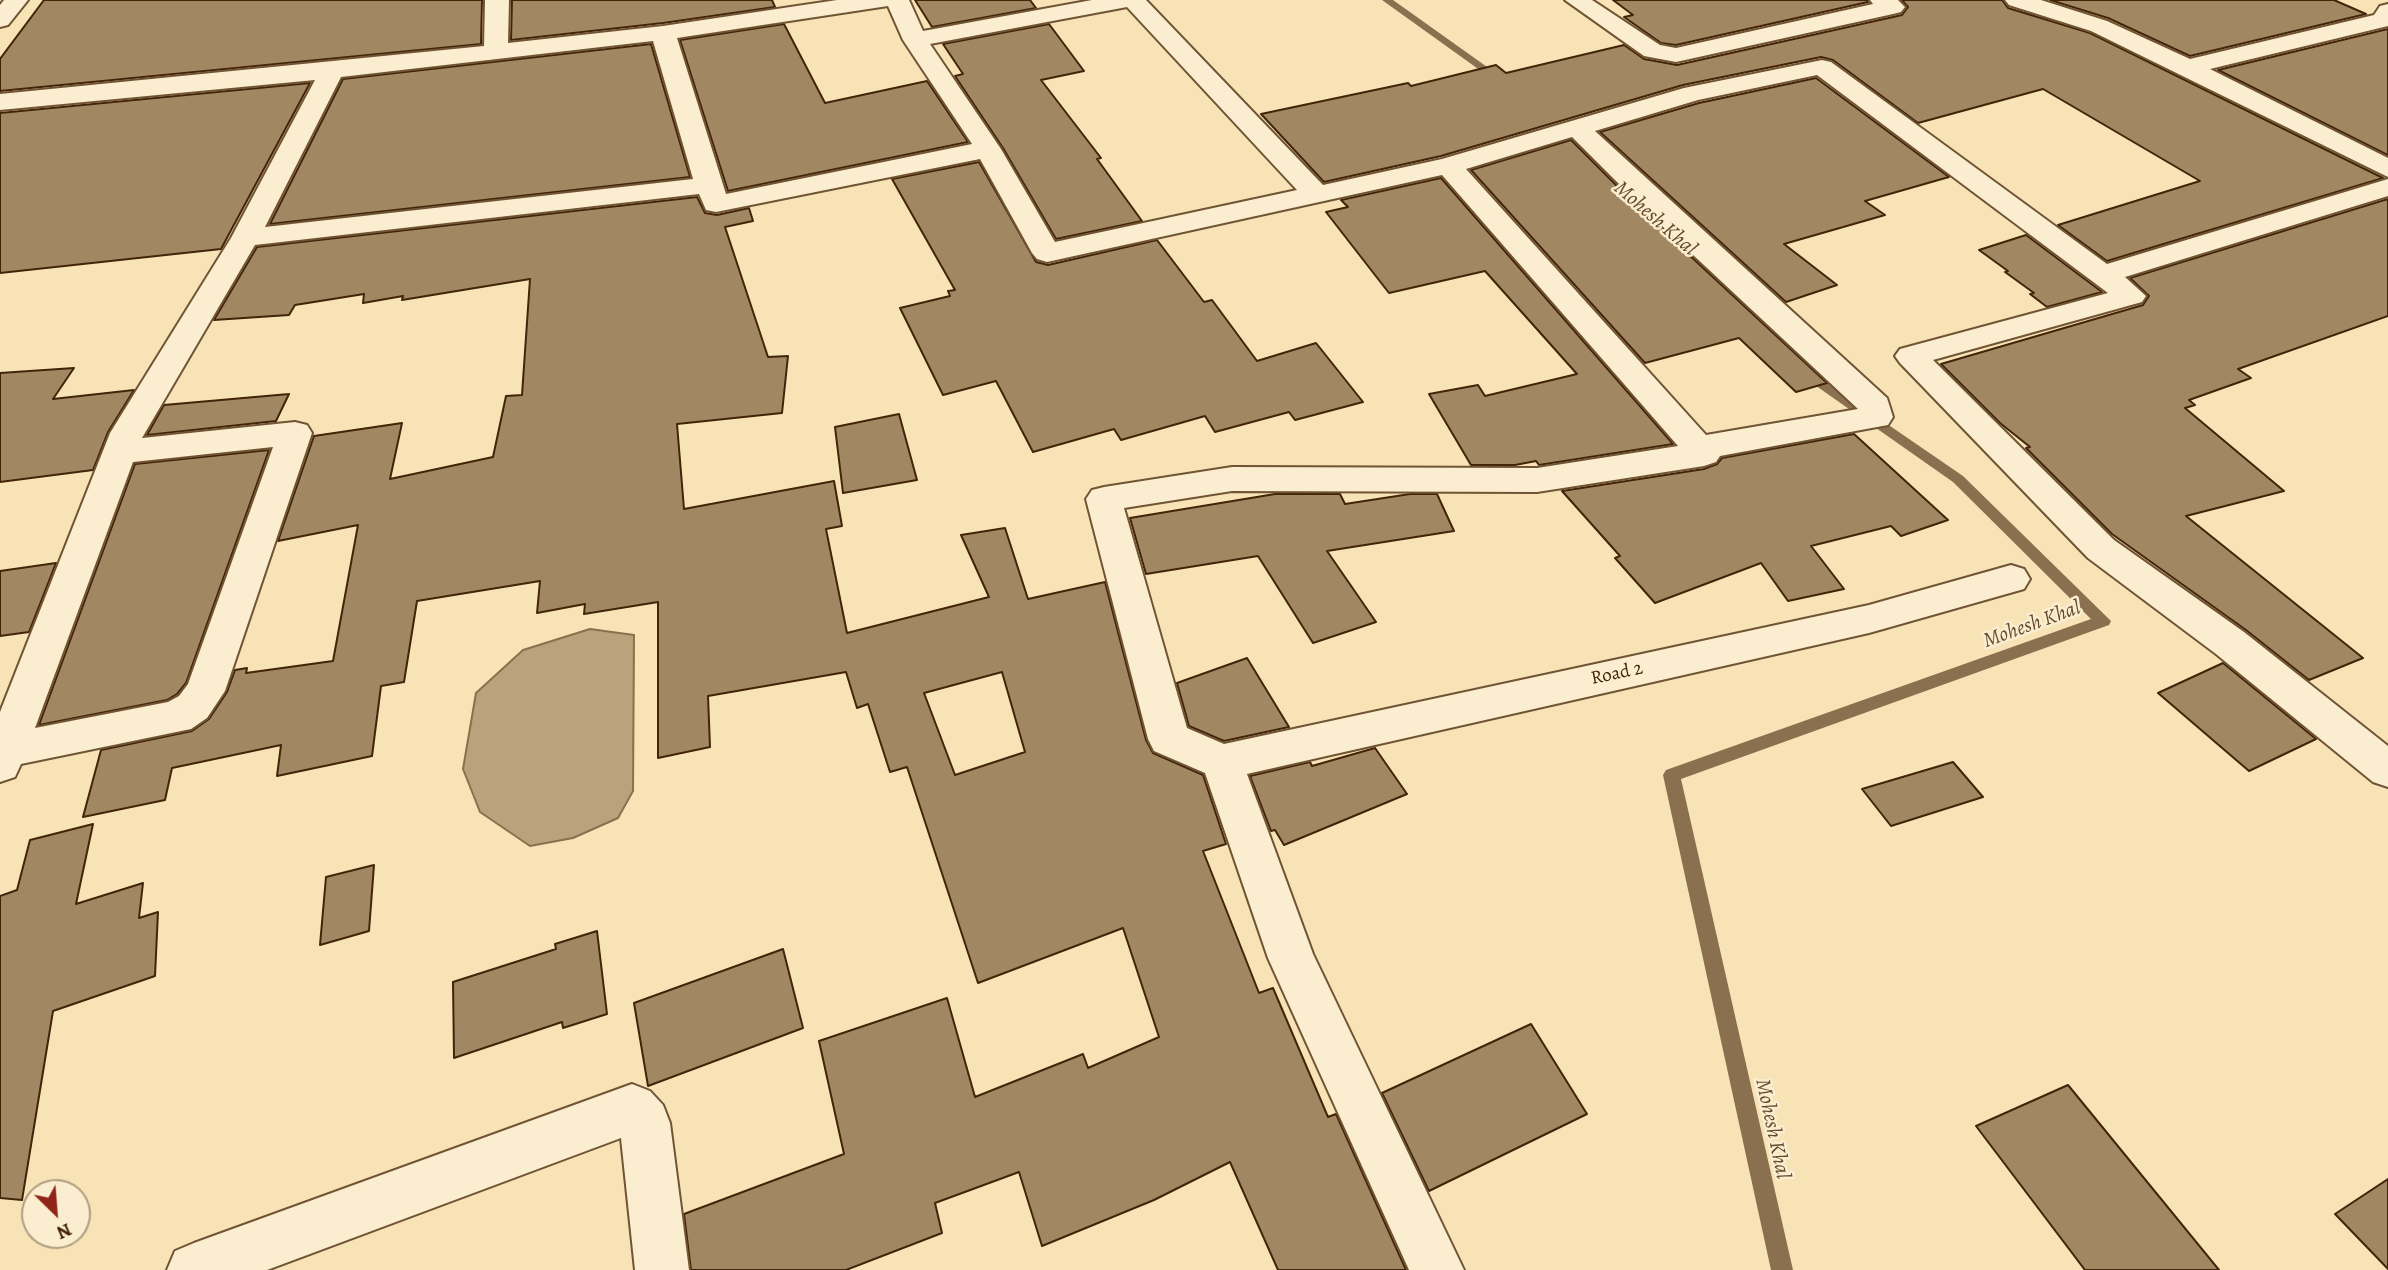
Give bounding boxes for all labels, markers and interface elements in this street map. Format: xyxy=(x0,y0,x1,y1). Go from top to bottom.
water label: Mohesh Khal xyxy=(1608,176,1702,262)
water label: Mohesh Khal xyxy=(1980,596,2084,654)
street label: Road 2 xyxy=(1589,657,1645,691)
water label: Mohesh Khal xyxy=(1749,1077,1795,1181)
north arrow xyxy=(21,1179,91,1249)
text: N xyxy=(52,1217,76,1246)

